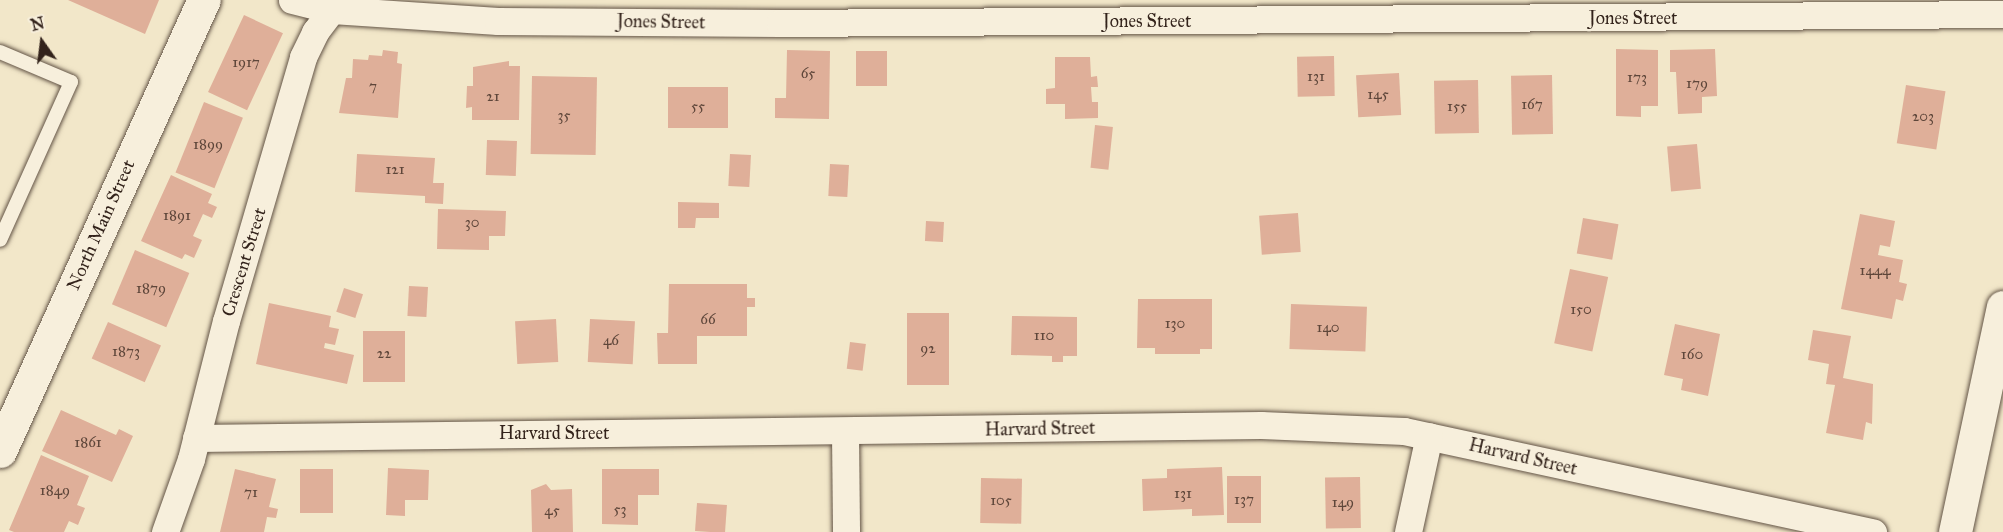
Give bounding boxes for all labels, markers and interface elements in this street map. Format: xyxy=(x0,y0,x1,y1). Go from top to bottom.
street label: Jones Street xyxy=(1589,7,1677,29)
street label: Jones Street xyxy=(617,10,705,34)
street label: Jones Street xyxy=(1103,10,1191,32)
north arrow xyxy=(12,12,72,72)
text: N xyxy=(29,13,46,35)
house number: 1917 xyxy=(232,54,260,72)
house number: 65 xyxy=(801,65,815,83)
house number: 131 xyxy=(1307,68,1325,86)
house number: 173 xyxy=(1627,69,1647,87)
house number: 179 xyxy=(1686,75,1708,93)
house number: 7 xyxy=(369,78,377,96)
house number: 145 xyxy=(1367,86,1389,104)
house number: 21 xyxy=(486,88,500,106)
house number: 167 xyxy=(1521,96,1543,114)
house number: 55 xyxy=(691,98,705,116)
house number: 155 xyxy=(1447,98,1467,116)
house number: 35 xyxy=(558,107,570,125)
house number: 203 xyxy=(1912,108,1934,126)
house number: 1899 xyxy=(193,136,223,154)
street label: North Main Street xyxy=(63,156,139,294)
house number: 121 xyxy=(385,161,405,179)
street label: Crescent Street xyxy=(217,205,271,319)
house number: 1891 xyxy=(163,207,191,225)
house number: 30 xyxy=(465,214,479,232)
house number: 1444 xyxy=(1860,262,1890,280)
house number: 1879 xyxy=(136,280,166,298)
house number: 150 xyxy=(1570,301,1592,319)
house number: 66 xyxy=(700,311,716,329)
house number: 130 xyxy=(1165,315,1185,333)
house number: 140 xyxy=(1316,319,1340,337)
house number: 110 xyxy=(1034,327,1054,345)
house number: 46 xyxy=(603,332,619,350)
house number: 92 xyxy=(920,340,936,358)
house number: 1873 xyxy=(112,343,140,361)
house number: 22 xyxy=(377,345,391,363)
house number: 160 xyxy=(1681,346,1703,364)
street label: Harvard Street xyxy=(984,417,1096,441)
street label: Harvard Street xyxy=(499,422,609,444)
house number: 1861 xyxy=(74,434,102,452)
street label: Harvard Street xyxy=(1467,434,1579,480)
house number: 1849 xyxy=(40,482,70,500)
house number: 71 xyxy=(244,484,258,502)
house number: 131 xyxy=(1174,485,1192,503)
house number: 137 xyxy=(1234,491,1254,509)
house number: 105 xyxy=(990,492,1012,510)
house number: 149 xyxy=(1332,494,1354,512)
house number: 53 xyxy=(614,501,626,519)
house number: 45 xyxy=(544,502,560,520)

